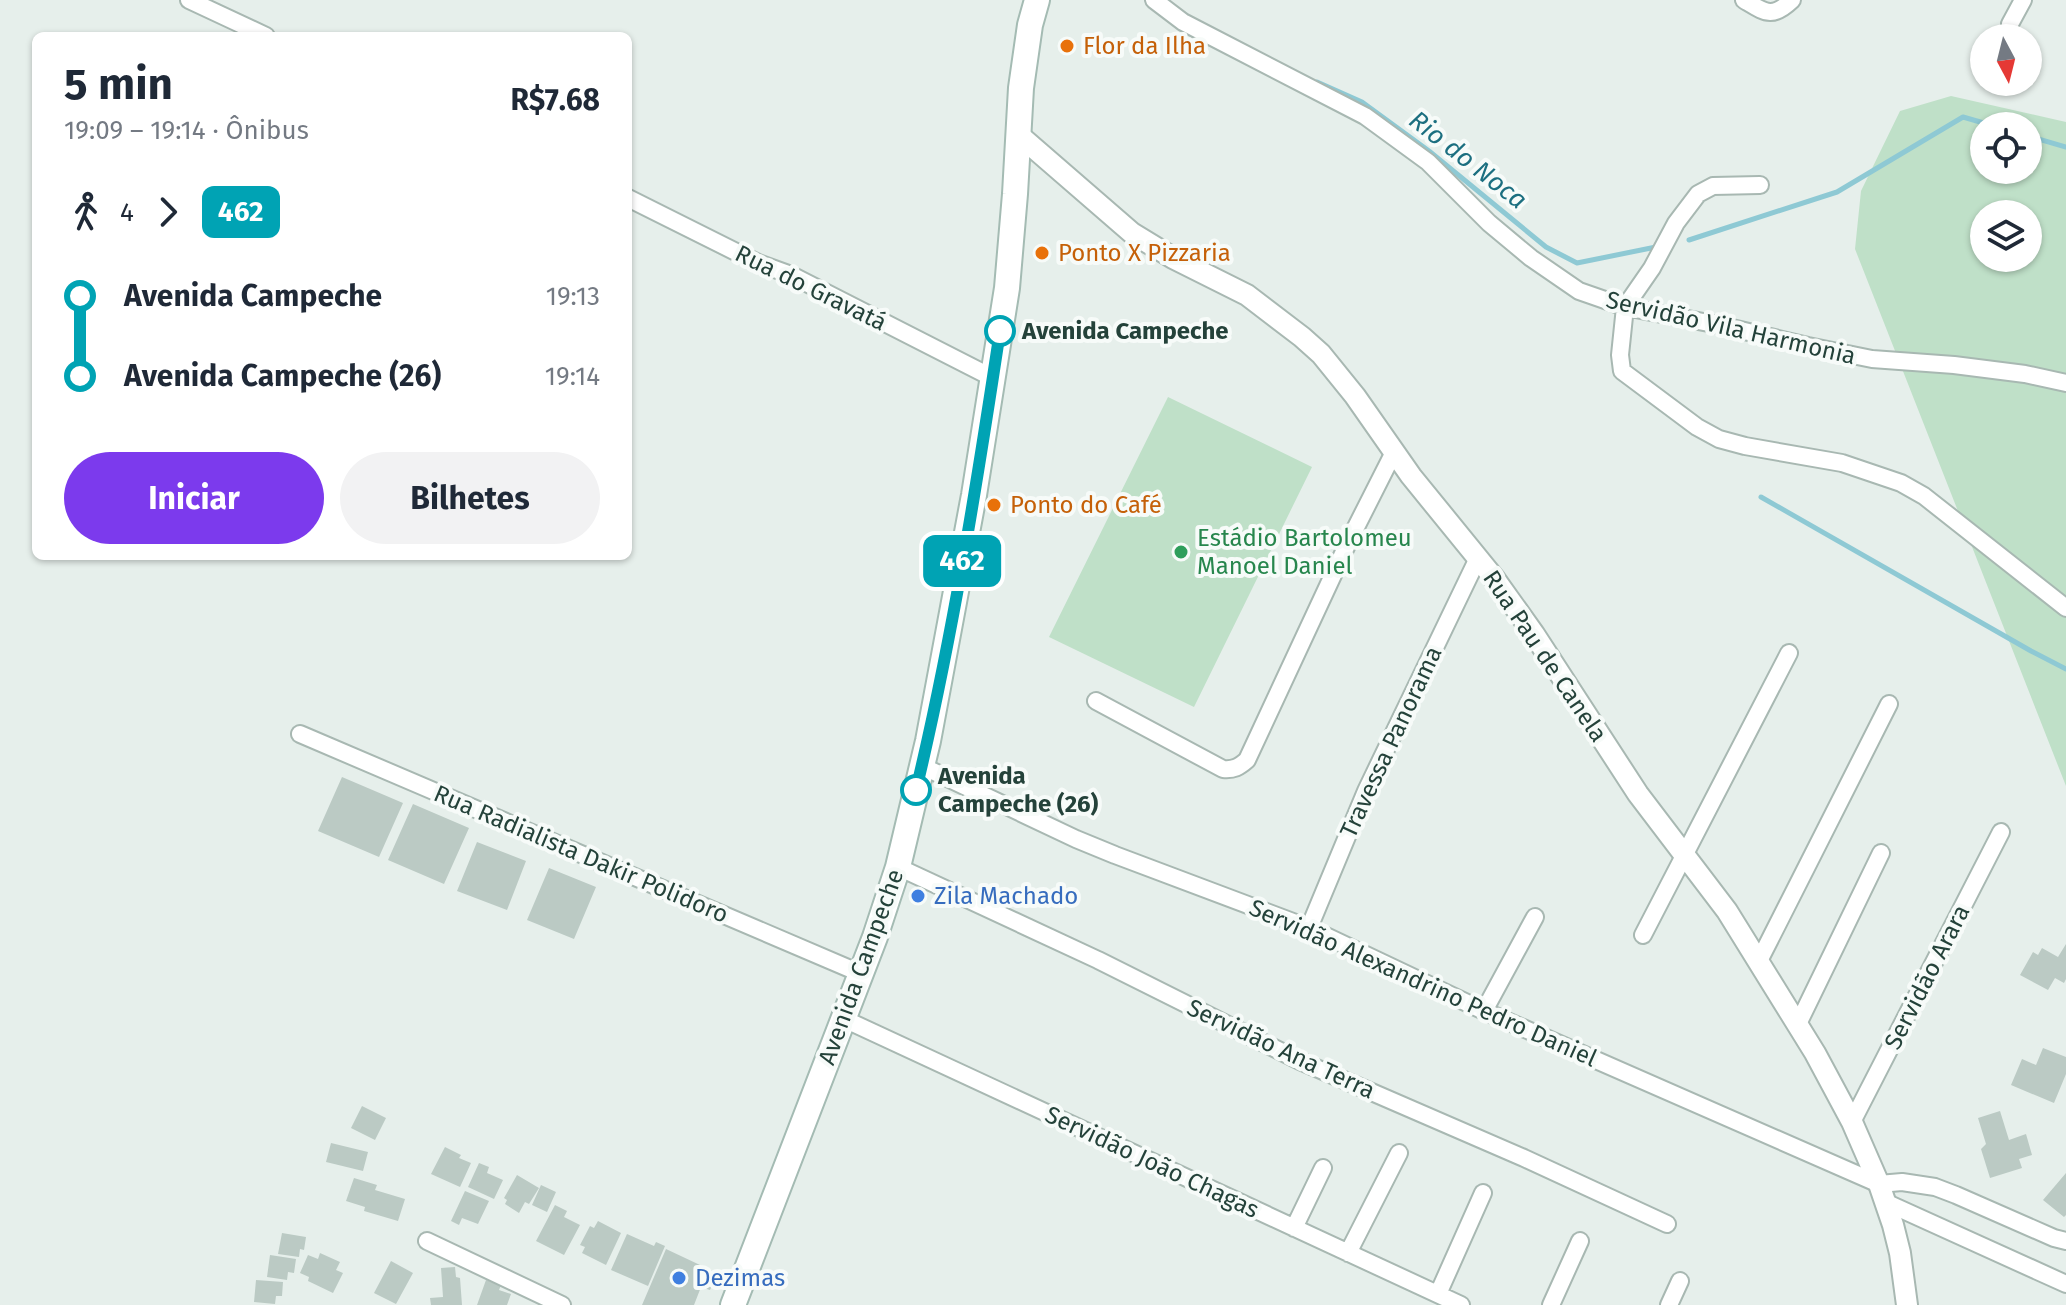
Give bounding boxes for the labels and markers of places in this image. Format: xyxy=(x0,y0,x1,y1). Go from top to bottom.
place label: Flor da Ilha xyxy=(1083,32,1206,60)
marker: Flor da Ilha xyxy=(1058,37,1076,55)
place label: Ponto X Pizzaria xyxy=(1058,239,1231,267)
marker: Ponto X Pizzaria xyxy=(1033,244,1051,262)
marker: Avenida Campeche xyxy=(985,316,1015,346)
place label: Avenida Campeche xyxy=(1021,317,1229,345)
place label: Ponto do Café xyxy=(1010,491,1162,519)
marker: Ponto do Café xyxy=(985,496,1003,514)
place label: Estádio Bartolomeu Manoel Daniel xyxy=(1197,524,1412,580)
marker: Estádio Bartolomeu Manoel Daniel xyxy=(1172,543,1190,561)
place label: Avenida Campeche (26) xyxy=(937,762,1099,818)
marker: Avenida Campeche (26) xyxy=(901,775,931,805)
place label: Zila Machado xyxy=(934,882,1078,910)
marker: Zila Machado xyxy=(909,887,927,905)
place label: Dezimas xyxy=(695,1264,785,1292)
marker: Dezimas xyxy=(670,1269,688,1287)

